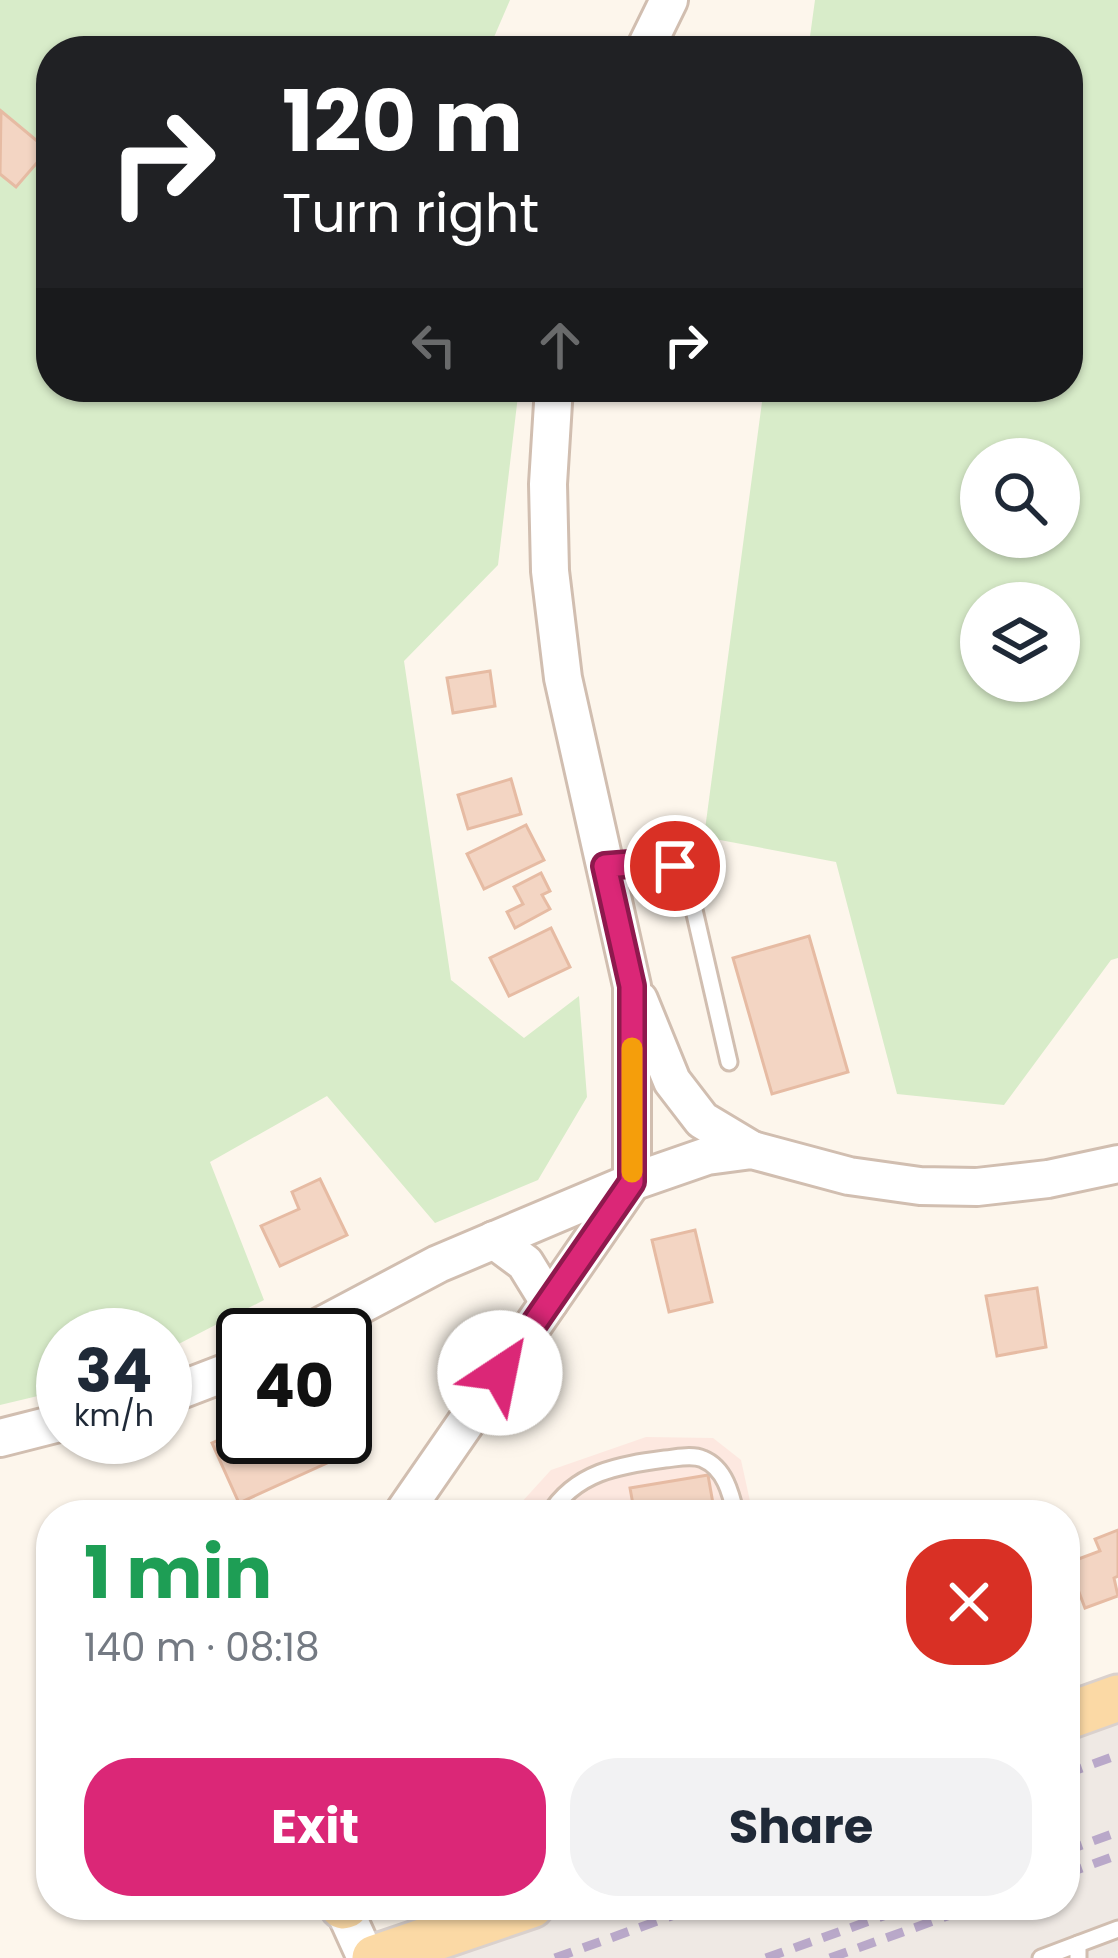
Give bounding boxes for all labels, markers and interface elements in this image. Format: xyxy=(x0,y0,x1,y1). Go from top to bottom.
text: 120 m xyxy=(282,63,523,180)
icon: right xyxy=(84,84,240,240)
text: Turn right xyxy=(282,175,539,251)
icon: left xyxy=(401,312,467,378)
icon: ahead xyxy=(527,312,593,378)
icon: right xyxy=(653,312,719,378)
map controls xyxy=(960,438,1080,702)
button: search xyxy=(960,438,1080,558)
button: layers xyxy=(960,582,1080,702)
pin xyxy=(624,815,726,917)
icon: arrive xyxy=(642,833,708,899)
speed limit sign: 40 xyxy=(216,1308,372,1464)
position arrow xyxy=(437,1310,563,1436)
text: 34 xyxy=(76,1329,152,1413)
text: km/h xyxy=(74,1394,154,1437)
text: 1 min xyxy=(84,1522,272,1623)
button: close xyxy=(906,1539,1032,1665)
text: 140 m · 08:18 xyxy=(84,1620,320,1675)
button: Exit xyxy=(84,1758,546,1896)
button: Share xyxy=(570,1758,1032,1896)

